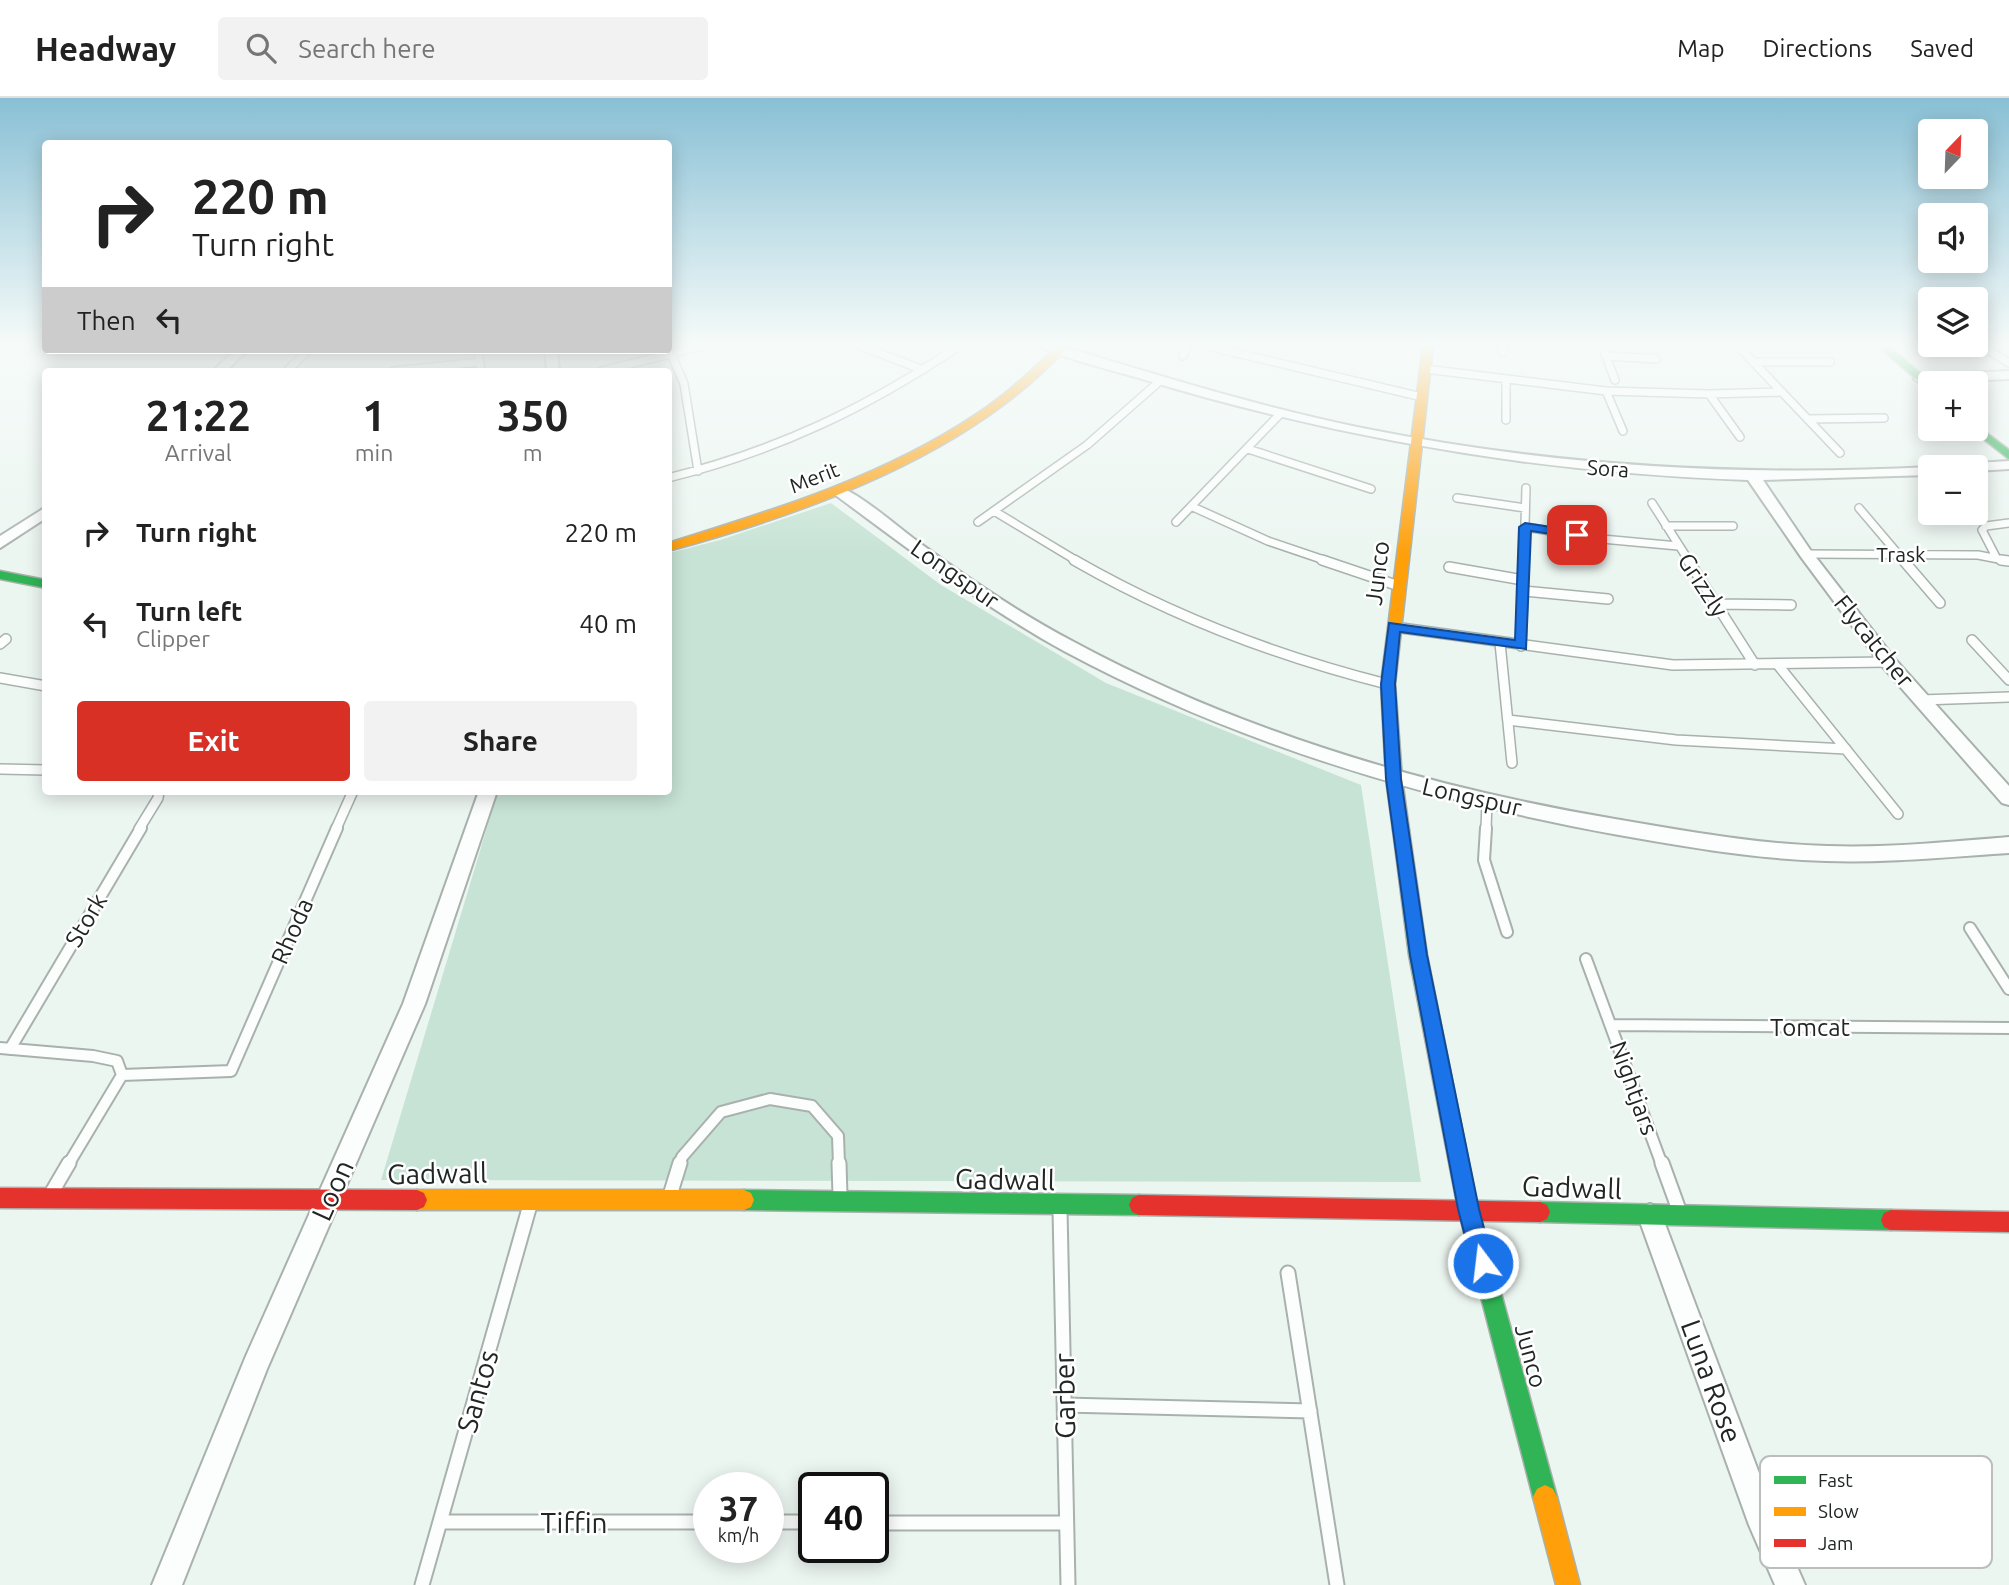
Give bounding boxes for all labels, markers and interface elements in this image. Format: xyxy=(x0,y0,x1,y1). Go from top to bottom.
search box xyxy=(218,17,708,80)
icon: search xyxy=(242,29,280,67)
text: Headway xyxy=(35,30,176,67)
text: Search here xyxy=(298,34,436,63)
text: Map xyxy=(1677,35,1724,62)
text: Directions xyxy=(1762,35,1872,62)
text: Saved xyxy=(1910,35,1974,62)
north arrow xyxy=(1918,119,1988,189)
map controls xyxy=(1918,119,1988,525)
icon: right xyxy=(77,168,168,259)
text: 220 m xyxy=(192,168,329,223)
button: sound xyxy=(1918,203,1988,273)
text: Turn right xyxy=(192,226,334,262)
button: layers xyxy=(1918,287,1988,357)
icon: left xyxy=(150,301,188,339)
text: Then xyxy=(77,306,136,335)
button: + xyxy=(1918,371,1988,441)
text: 21:22 xyxy=(146,392,251,439)
text: 1 xyxy=(362,392,386,439)
text: 350 xyxy=(497,392,568,439)
text: Arrival xyxy=(165,440,232,465)
text: min xyxy=(355,440,393,465)
text: m xyxy=(523,440,543,465)
street label: Sora xyxy=(1586,455,1630,481)
button: − xyxy=(1918,455,1988,525)
street label: Merit xyxy=(786,457,842,497)
pin xyxy=(1547,505,1607,565)
icon: right xyxy=(77,514,115,552)
icon: arrive xyxy=(1558,516,1596,554)
text: Turn right xyxy=(136,518,257,547)
text: 220 m xyxy=(565,518,637,547)
street label: Longspur xyxy=(906,534,1004,614)
street label: Junco xyxy=(1360,539,1394,607)
street label: Trask xyxy=(1876,542,1926,566)
street label: Grizzly xyxy=(1672,548,1734,622)
street label: Flycatcher xyxy=(1829,590,1919,692)
text: Turn left xyxy=(136,597,242,626)
icon: left xyxy=(77,605,115,643)
text: 40 m xyxy=(579,609,637,638)
text: Clipper xyxy=(136,626,210,651)
button: Exit xyxy=(77,701,350,781)
button: Share xyxy=(364,701,637,781)
street label: Longspur xyxy=(1420,772,1524,822)
street label: Stork xyxy=(60,889,112,951)
street label: Rhoda xyxy=(266,894,318,968)
street label: Tomcat xyxy=(1770,1014,1850,1041)
street label: Nightjars xyxy=(1605,1038,1663,1138)
street label: Loon xyxy=(305,1155,359,1225)
street label: Gadwall xyxy=(387,1157,487,1189)
street label: Gadwall xyxy=(955,1163,1055,1195)
street label: Gadwall xyxy=(1521,1170,1623,1204)
position arrow xyxy=(1446,1226,1520,1300)
street label: Luna Rose xyxy=(1675,1315,1749,1447)
street label: Junco xyxy=(1510,1321,1552,1391)
street label: Santos xyxy=(450,1346,504,1436)
street label: Garber xyxy=(1048,1352,1080,1439)
legend xyxy=(1760,1456,1992,1568)
text: Fast xyxy=(1818,1469,1853,1491)
speed limit sign: 40 xyxy=(798,1472,889,1563)
text: 37 xyxy=(719,1488,758,1528)
text: Slow xyxy=(1818,1500,1859,1522)
street label: Tiffin xyxy=(540,1507,608,1538)
text: km/h xyxy=(718,1525,759,1545)
text: Jam xyxy=(1818,1532,1854,1554)

